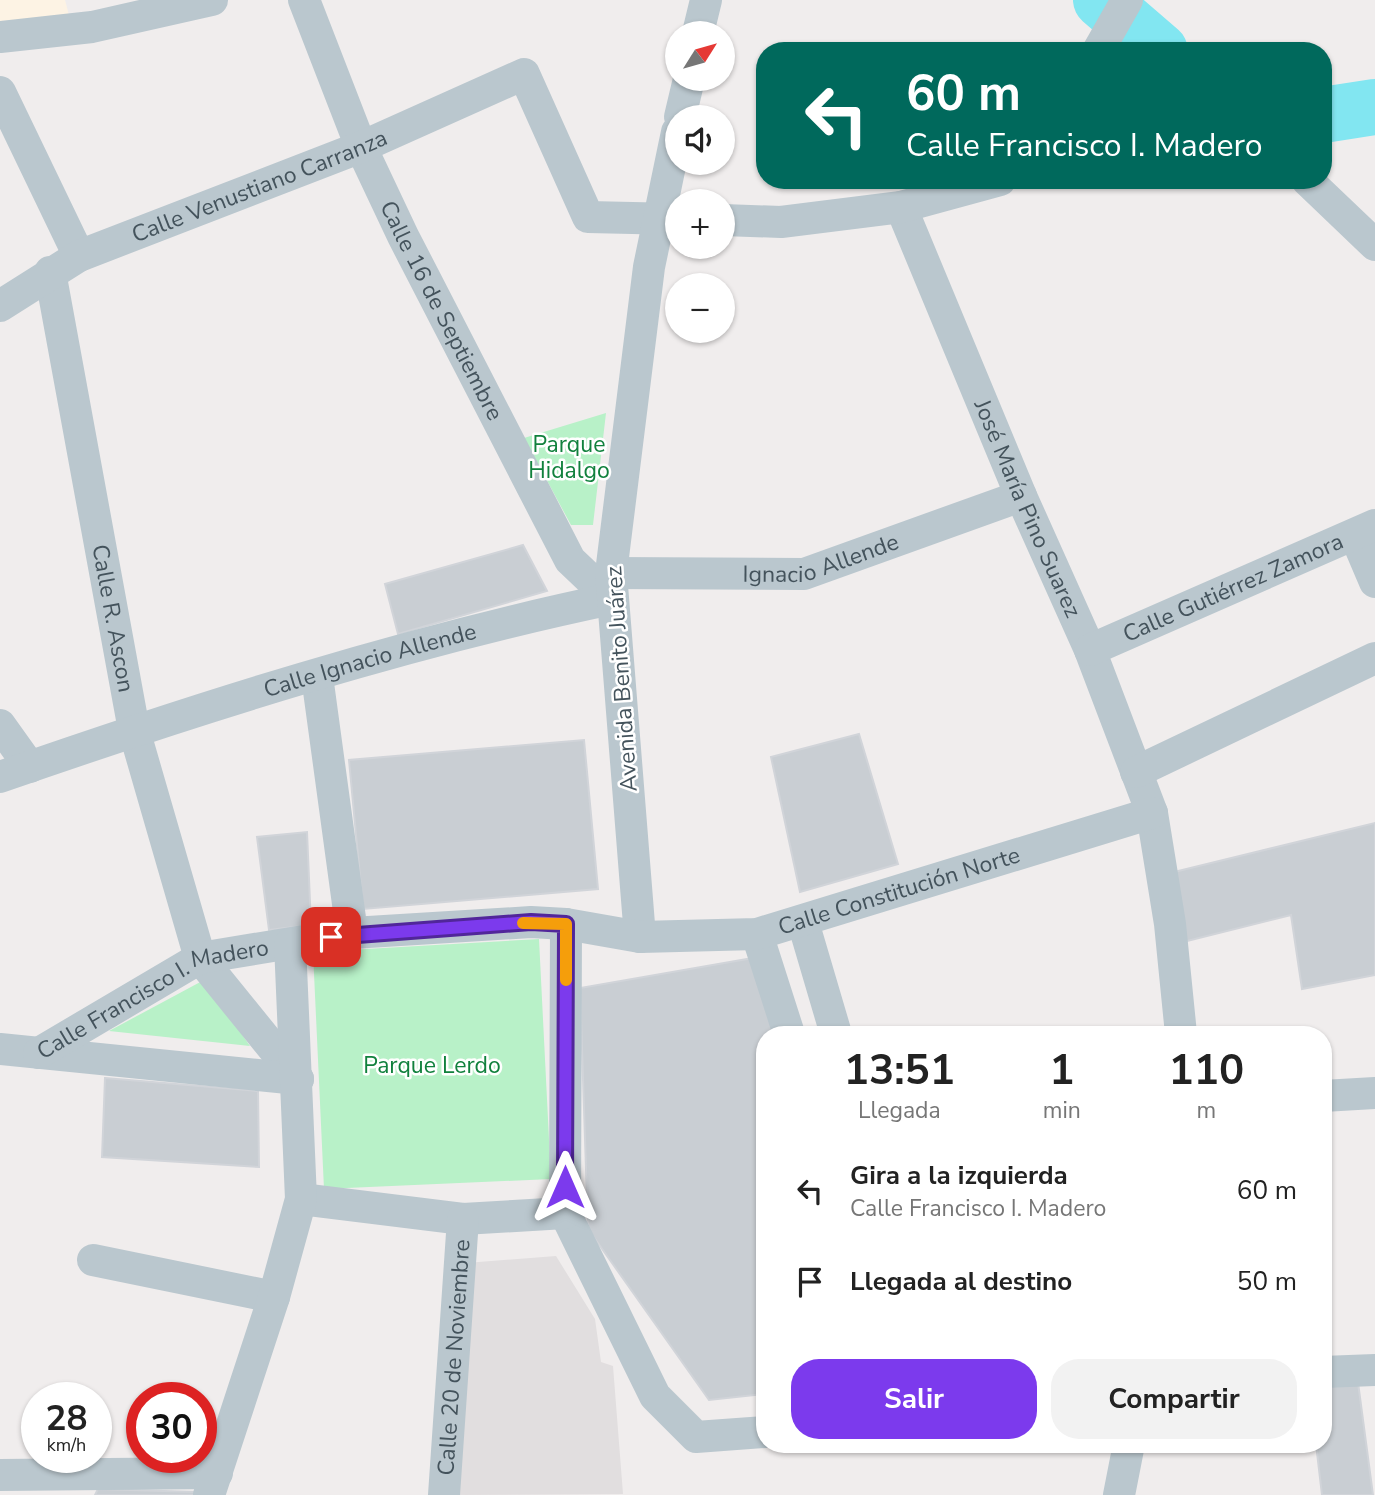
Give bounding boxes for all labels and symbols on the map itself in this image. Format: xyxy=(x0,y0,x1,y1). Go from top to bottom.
north arrow xyxy=(665,21,735,91)
street label: Calle Venustiano Carranza xyxy=(127,122,392,250)
street label: Calle 16 de Septiembre xyxy=(373,196,510,426)
street label: José María Pino Suarez xyxy=(966,394,1088,623)
park label: Parque Hidalgo xyxy=(528,429,610,486)
street label: Ignacio Allende xyxy=(743,526,903,590)
street label: Calle Gutiérrez Zamora xyxy=(1118,526,1348,650)
street label: Calle R. Ascon xyxy=(84,542,142,695)
street label: Avenida Benito Juárez xyxy=(598,565,645,793)
street label: Calle Ignacio Allende xyxy=(260,616,480,705)
street label: Calle Constitución Norte xyxy=(774,839,1024,943)
pin xyxy=(301,907,361,967)
street label: Calle Francisco I. Madero xyxy=(31,932,271,1067)
park label: Parque Lerdo xyxy=(363,1050,501,1081)
position arrow xyxy=(528,1150,602,1224)
street label: Calle 20 de Noviembre xyxy=(430,1238,478,1477)
speed limit sign: 30 xyxy=(126,1382,217,1473)

